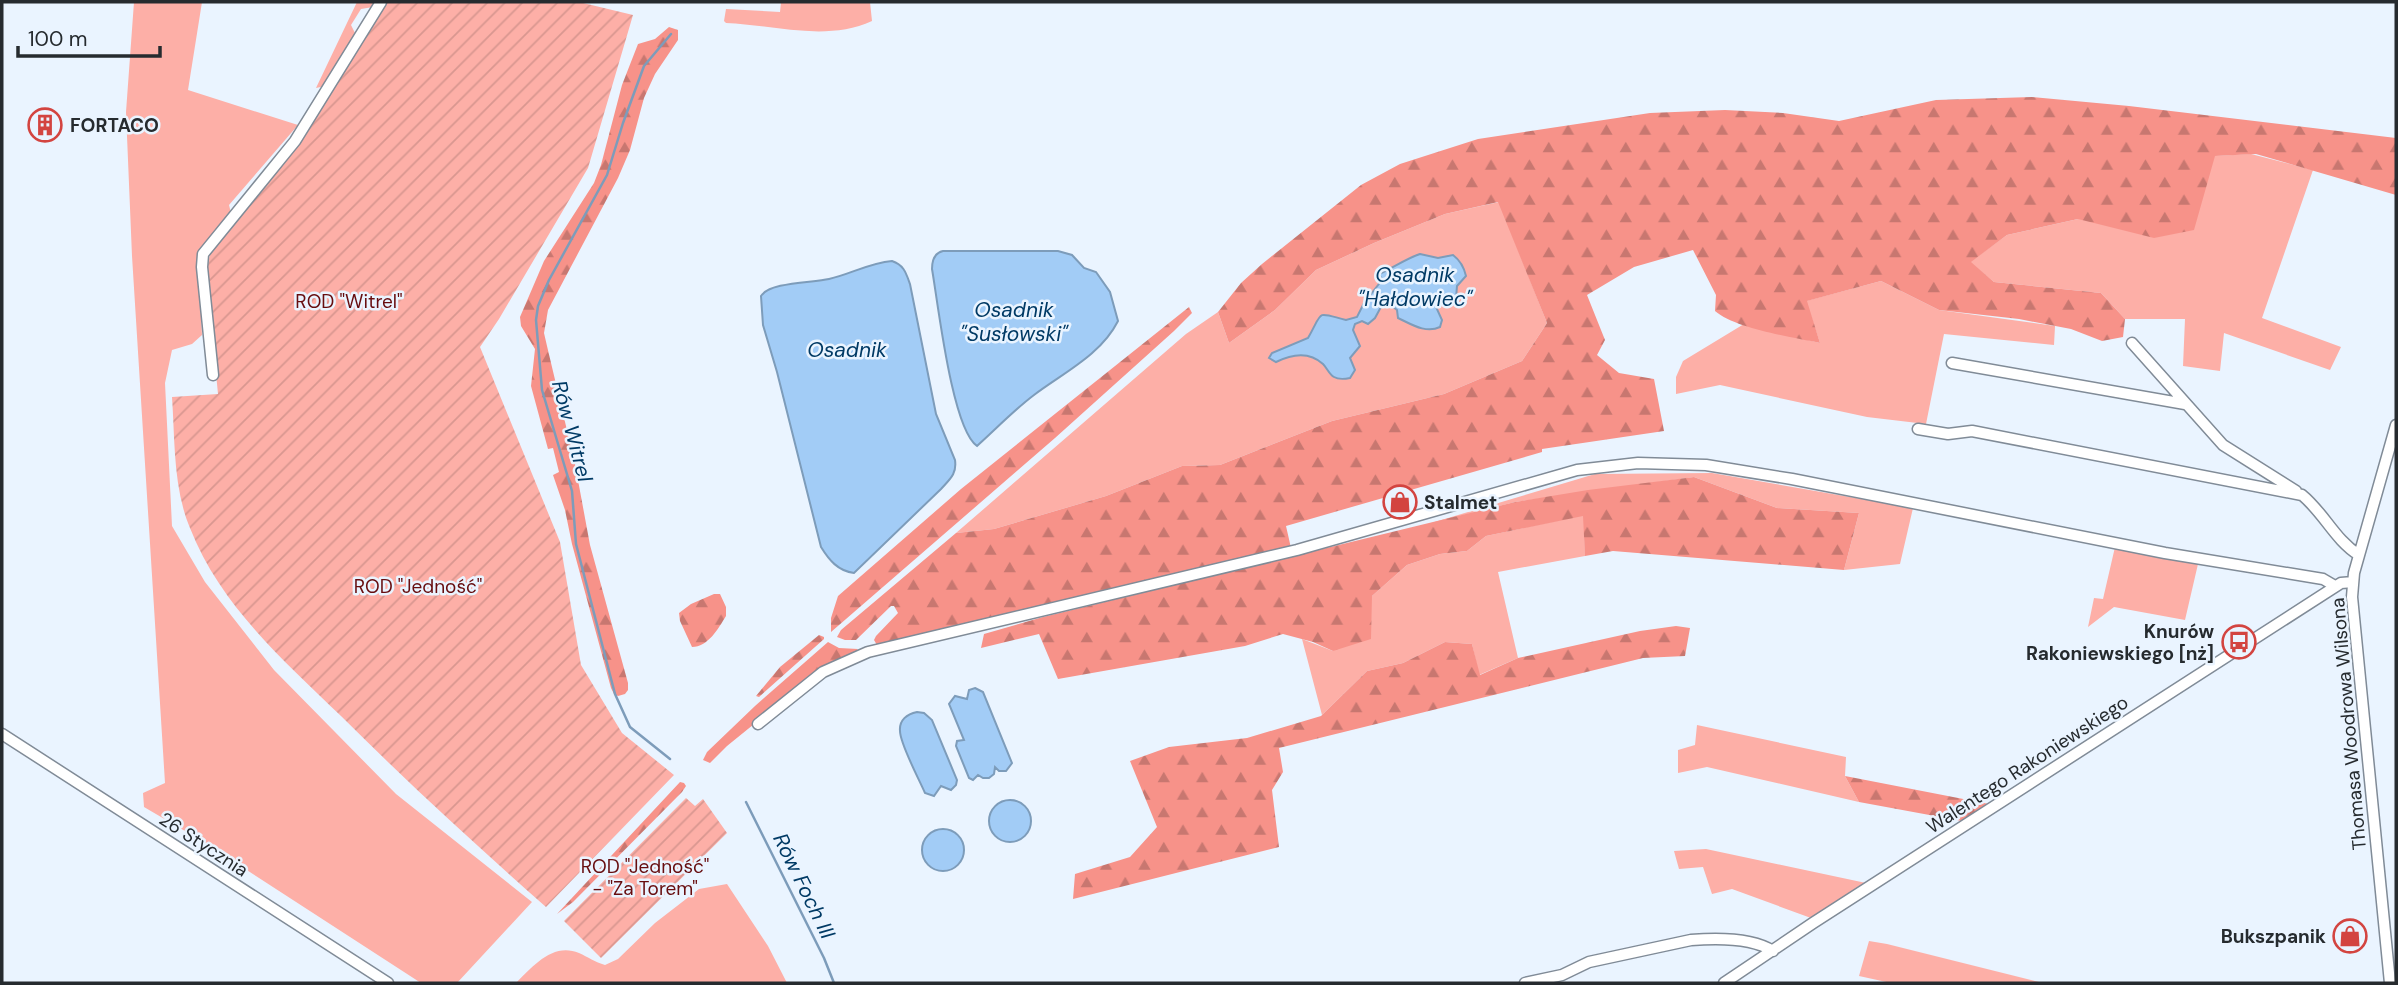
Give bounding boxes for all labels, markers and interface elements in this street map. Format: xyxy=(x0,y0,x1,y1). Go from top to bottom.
scale bar xyxy=(18,14,159,58)
text: 100 m xyxy=(28,25,88,53)
building icon: FORTACO xyxy=(26,106,64,144)
place label: FORTACO xyxy=(70,113,159,138)
water label: Osadnik "Hałdowiec" xyxy=(1358,261,1474,313)
park label: ROD "Witrel" xyxy=(295,289,403,314)
water label: Osadnik "Susłowski" xyxy=(960,296,1069,348)
water label: Osadnik xyxy=(807,336,887,364)
water label: Rów Witrel xyxy=(545,377,599,485)
shop icon: Stalmet xyxy=(1381,483,1419,521)
place label: Stalmet xyxy=(1424,490,1497,515)
park label: ROD "Jedność" xyxy=(354,574,482,599)
street label: Thomasa Woodrowa Wilsona xyxy=(2325,597,2372,851)
place label: Knurów Rakoniewskiego [nż] xyxy=(2026,619,2214,666)
bus stop icon: Knurów Rakoniewskiego [nż] xyxy=(2220,623,2258,661)
street label: Walentego Rakoniewskiego xyxy=(1922,690,2133,839)
street label: 26 Stycznia xyxy=(154,806,253,883)
water label: Rów Foch III xyxy=(766,829,842,943)
park label: ROD "Jedność" - "Za Torem" xyxy=(581,854,709,901)
shop icon: Bukszpanik xyxy=(2331,917,2369,955)
place label: Bukszpanik xyxy=(2221,924,2326,949)

